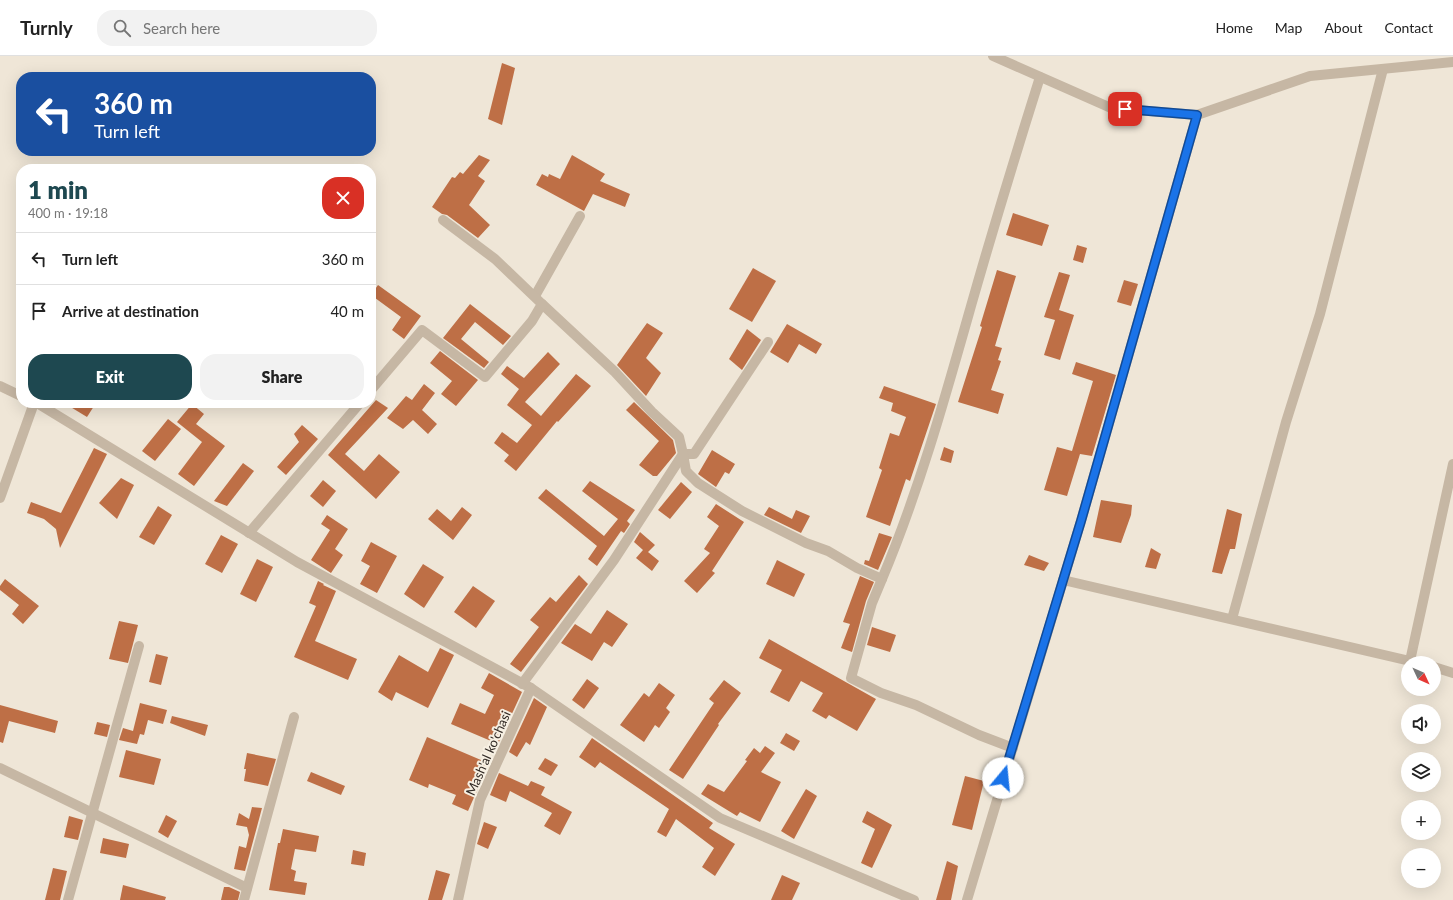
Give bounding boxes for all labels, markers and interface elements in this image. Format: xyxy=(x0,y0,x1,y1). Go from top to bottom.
search box xyxy=(97,10,377,46)
text: Turnly xyxy=(20,16,73,39)
icon: search xyxy=(111,17,133,39)
text: Search here xyxy=(143,19,220,37)
text: Home xyxy=(1215,19,1253,36)
text: Map xyxy=(1275,19,1302,36)
text: About xyxy=(1324,19,1362,36)
text: Contact xyxy=(1384,19,1433,36)
text: 360 m xyxy=(94,86,173,120)
icon: left xyxy=(28,88,80,140)
pin xyxy=(1108,92,1142,126)
icon: arrive xyxy=(1114,98,1136,120)
text: Turn left xyxy=(94,120,160,142)
text: 1 min xyxy=(28,175,88,204)
button: close xyxy=(322,177,364,219)
text: 400 m · 19:18 xyxy=(28,205,108,221)
icon: left xyxy=(28,248,50,270)
text: Turn left xyxy=(62,250,118,268)
text: 360 m xyxy=(322,250,364,268)
icon: arrive xyxy=(28,300,50,322)
text: Arrive at destination xyxy=(62,302,199,320)
text: 40 m xyxy=(330,302,364,320)
button: Exit xyxy=(28,354,192,400)
button: Share xyxy=(200,354,364,400)
north arrow xyxy=(1401,656,1441,696)
map controls xyxy=(1401,656,1441,888)
button: sound xyxy=(1401,704,1441,744)
street label: Mash'al ko'chasi xyxy=(462,708,514,798)
button: layers xyxy=(1401,752,1441,792)
position arrow xyxy=(982,757,1024,799)
button: + xyxy=(1401,800,1441,840)
button: − xyxy=(1401,848,1441,888)

